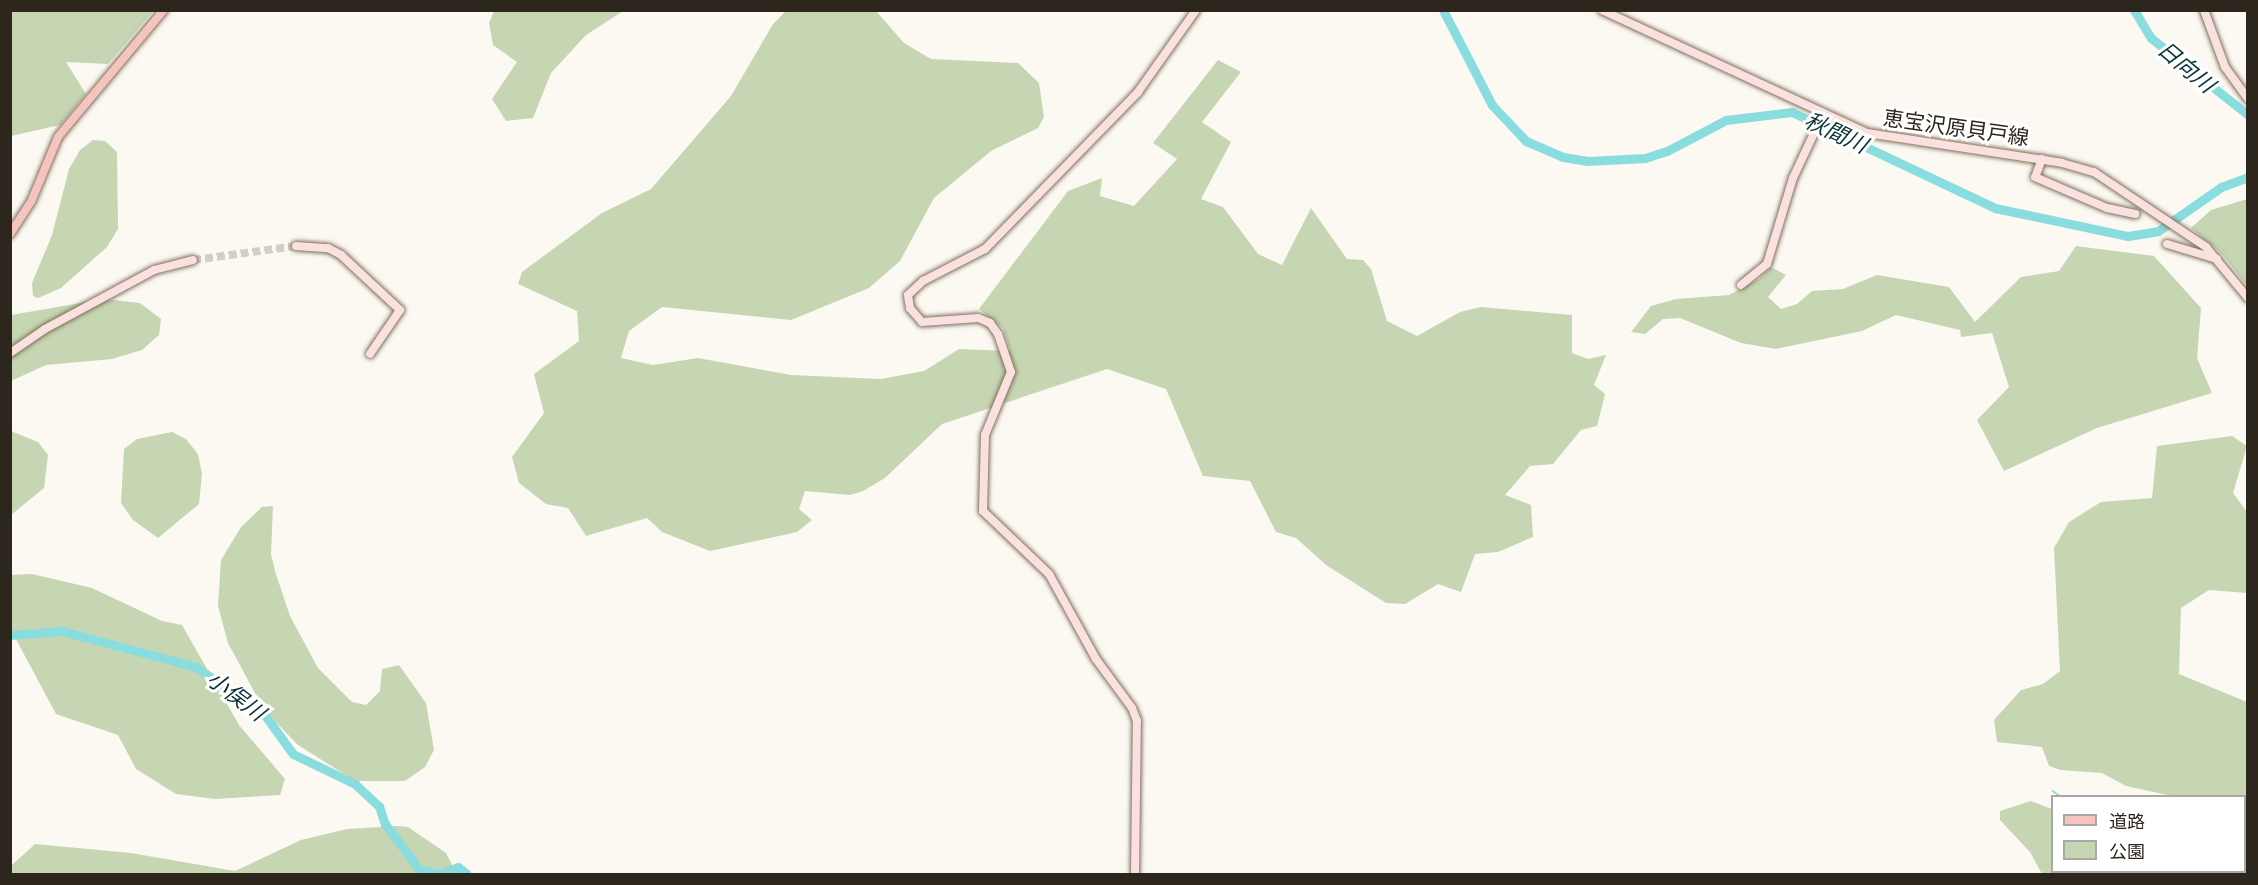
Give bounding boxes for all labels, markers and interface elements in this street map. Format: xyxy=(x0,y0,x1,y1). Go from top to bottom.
water label: 日向川 xyxy=(2152,36,2220,98)
street label: 恵宝沢原貝戸線 xyxy=(1881,105,2031,151)
water label: 秋間川 xyxy=(1801,107,1871,159)
water label: 小俣川 xyxy=(202,666,270,726)
legend xyxy=(2051,795,2246,873)
text: 道路 xyxy=(2109,811,2145,833)
text: 公園 xyxy=(2109,841,2145,863)

